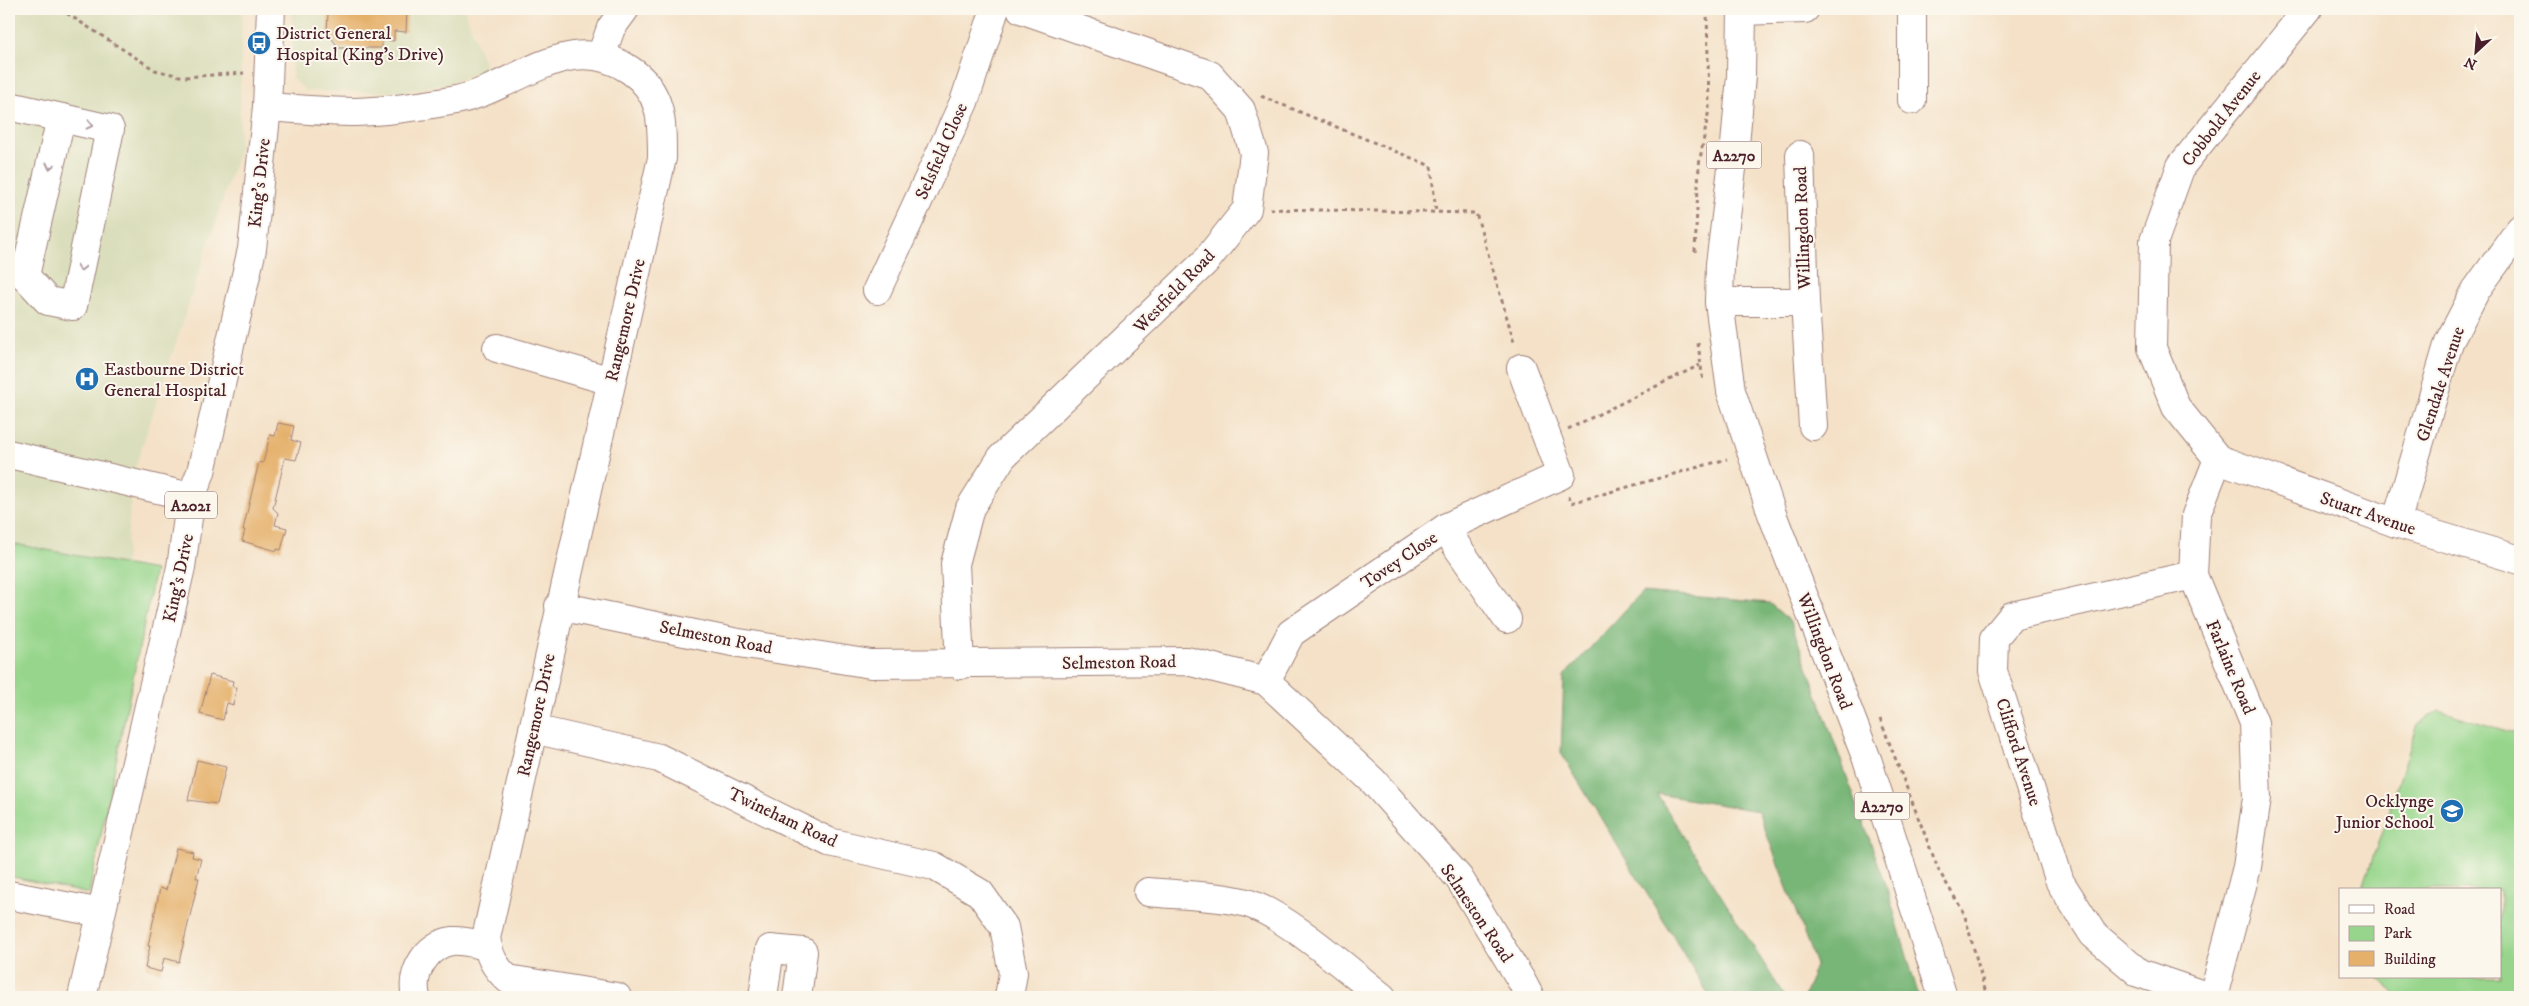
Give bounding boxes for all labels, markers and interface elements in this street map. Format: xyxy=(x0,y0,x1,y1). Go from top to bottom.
place label: District General Hospital (King's Drive) xyxy=(276,23,444,66)
north arrow xyxy=(2452,28,2502,78)
bus stop icon: District General Hospital (King's Drive) xyxy=(246,30,272,56)
text: N xyxy=(2461,52,2480,73)
street label: Cobbold Avenue xyxy=(2177,66,2266,171)
street label: Selsfield Close xyxy=(911,100,973,203)
one-way arrow xyxy=(86,119,95,130)
street label: King's Drive xyxy=(244,137,276,229)
road number: A2270 xyxy=(1706,142,1762,168)
one-way arrow xyxy=(45,161,56,170)
street label: Willingdon Road xyxy=(1790,166,1816,291)
street label: Westfield Road xyxy=(1129,245,1220,339)
street label: Rangemore Drive xyxy=(601,257,651,384)
one-way arrow xyxy=(76,264,87,273)
street label: Glendale Avenue xyxy=(2412,324,2470,445)
place label: Eastbourne District General Hospital xyxy=(104,359,244,402)
hospital icon: Eastbourne District General Hospital xyxy=(74,366,100,392)
street label: Stuart Avenue xyxy=(2317,487,2418,541)
road number: A2021 xyxy=(165,492,217,518)
street label: Tovey Close xyxy=(1357,527,1442,594)
street label: King's Drive xyxy=(159,532,199,624)
street label: Willingdon Road xyxy=(1791,589,1856,713)
street label: Selmeston Road xyxy=(658,616,774,660)
street label: Farlaine Road xyxy=(2200,617,2260,718)
street label: Selmeston Road xyxy=(1062,651,1176,675)
street label: Rangemore Drive xyxy=(513,652,561,779)
street label: Clifford Avenue xyxy=(1990,696,2046,809)
street label: Twineham Road xyxy=(725,783,841,853)
place label: Ocklynge Junior School xyxy=(2334,791,2435,834)
road number: A2270 xyxy=(1854,792,1910,819)
school or university icon: Ocklynge Junior School xyxy=(2439,798,2465,824)
street label: Selmeston Road xyxy=(1435,860,1517,967)
legend xyxy=(2339,888,2502,978)
text: Road xyxy=(2384,900,2416,919)
text: Park xyxy=(2384,924,2413,943)
text: Building xyxy=(2384,950,2436,969)

